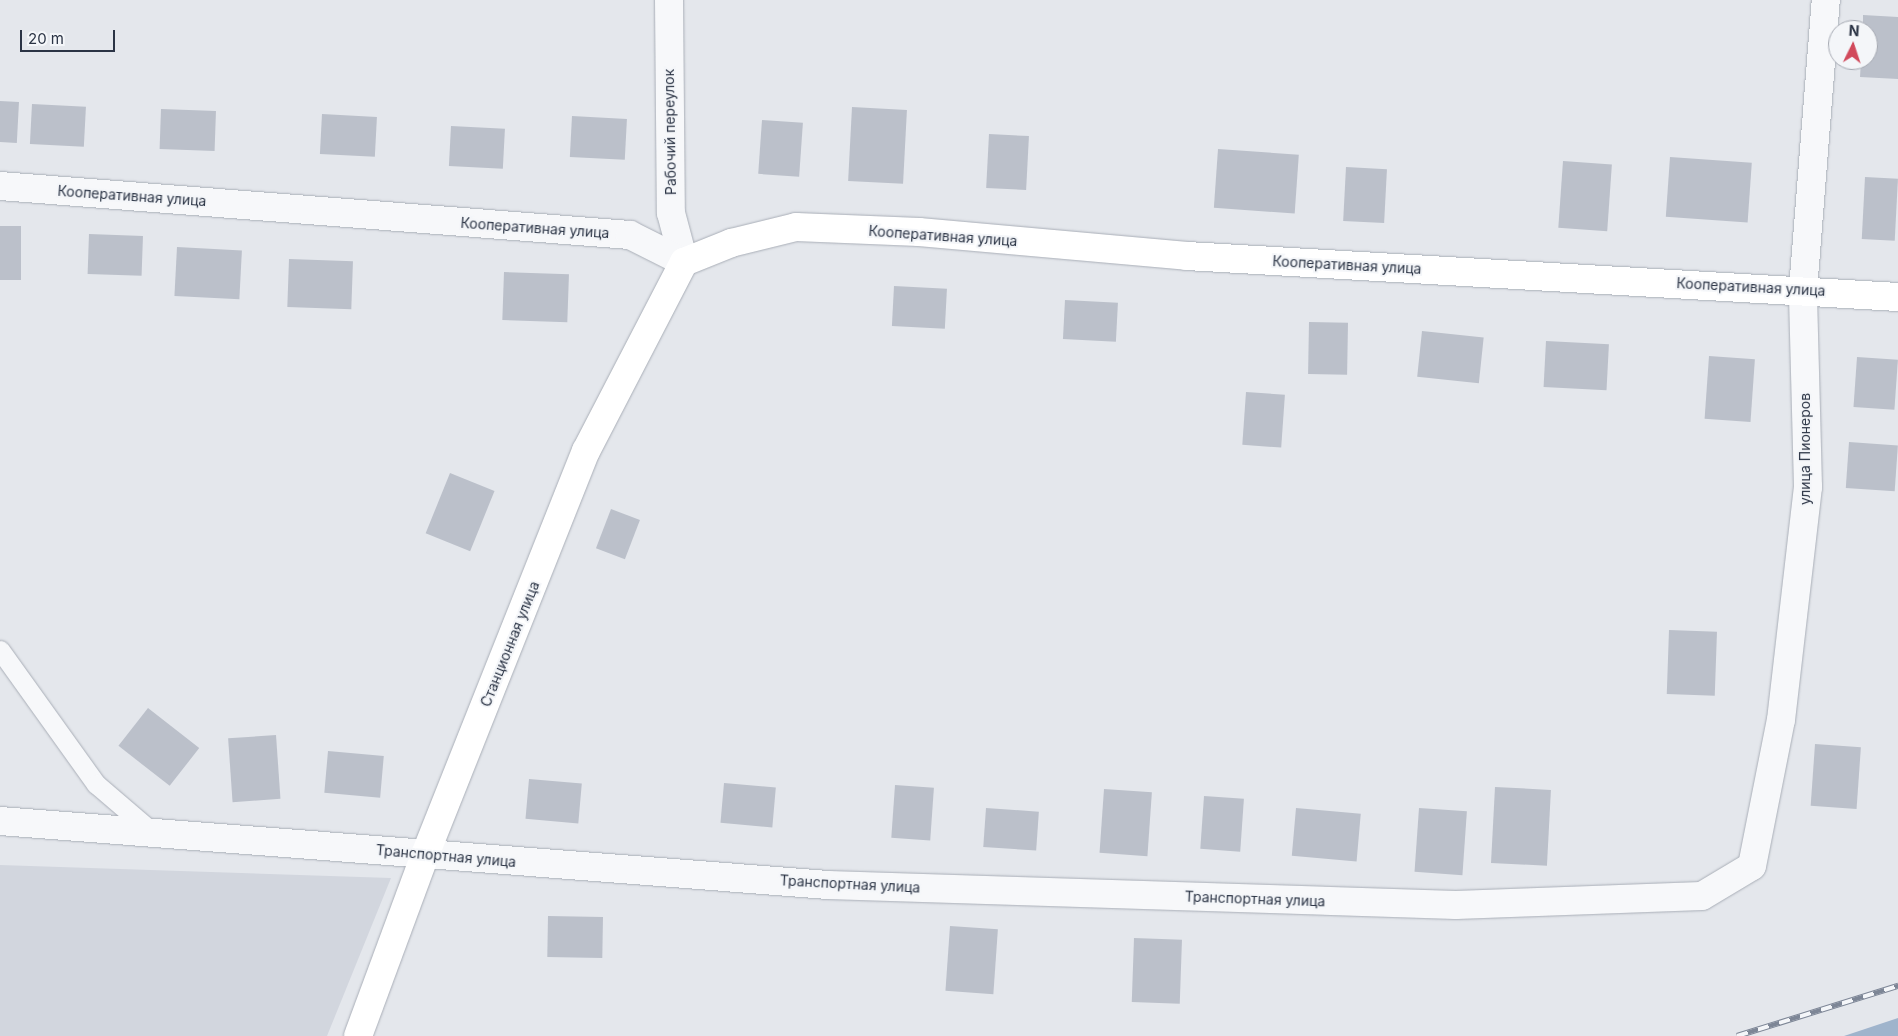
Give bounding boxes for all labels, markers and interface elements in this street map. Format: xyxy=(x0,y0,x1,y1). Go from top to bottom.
scale bar xyxy=(22,20,118,52)
north arrow xyxy=(1828,20,1878,70)
text: N xyxy=(1848,22,1860,39)
text: 20 m xyxy=(28,29,64,48)
street label: Рабочий переулок xyxy=(660,69,680,195)
street label: Кооперативная улица xyxy=(57,182,207,210)
street label: Кооперативная улица xyxy=(460,214,610,242)
street label: Кооперативная улица xyxy=(868,222,1018,250)
street label: Кооперативная улица xyxy=(1272,253,1422,277)
street label: Кооперативная улица xyxy=(1676,275,1826,299)
street label: улица Пионеров xyxy=(1797,393,1813,505)
street label: Станционная улица xyxy=(477,579,543,709)
street label: Транспортная улица xyxy=(375,842,517,870)
street label: Транспортная улица xyxy=(779,872,921,896)
street label: Транспортная улица xyxy=(1184,888,1326,910)

